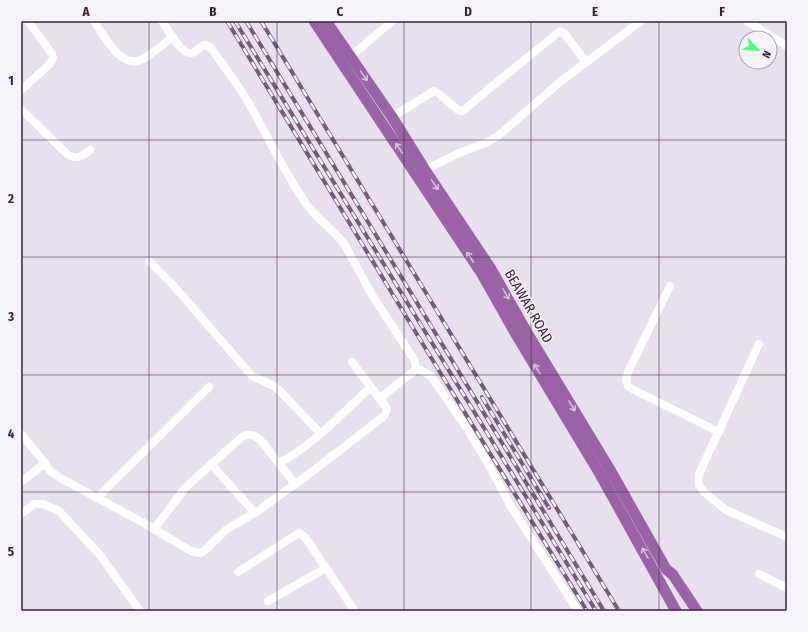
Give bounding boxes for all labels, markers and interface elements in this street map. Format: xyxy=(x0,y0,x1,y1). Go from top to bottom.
text: A xyxy=(81,4,90,19)
text: B xyxy=(209,4,217,19)
text: C xyxy=(337,4,344,19)
text: D xyxy=(464,4,472,19)
text: E xyxy=(592,4,598,19)
text: F xyxy=(719,4,725,19)
north arrow xyxy=(738,30,778,70)
text: N xyxy=(759,48,774,60)
one-way arrow xyxy=(360,71,368,82)
text: 1 xyxy=(8,73,14,88)
one-way arrow xyxy=(395,143,403,154)
one-way arrow xyxy=(431,179,439,190)
text: 2 xyxy=(7,191,14,206)
one-way arrow xyxy=(466,252,474,263)
street label: BEAWAR ROAD xyxy=(501,266,556,346)
one-way arrow xyxy=(502,288,510,300)
text: 3 xyxy=(7,309,14,324)
one-way arrow xyxy=(532,363,540,375)
one-way arrow xyxy=(568,400,576,412)
text: 4 xyxy=(8,426,15,441)
text: 5 xyxy=(8,544,14,559)
one-way arrow xyxy=(641,547,648,559)

